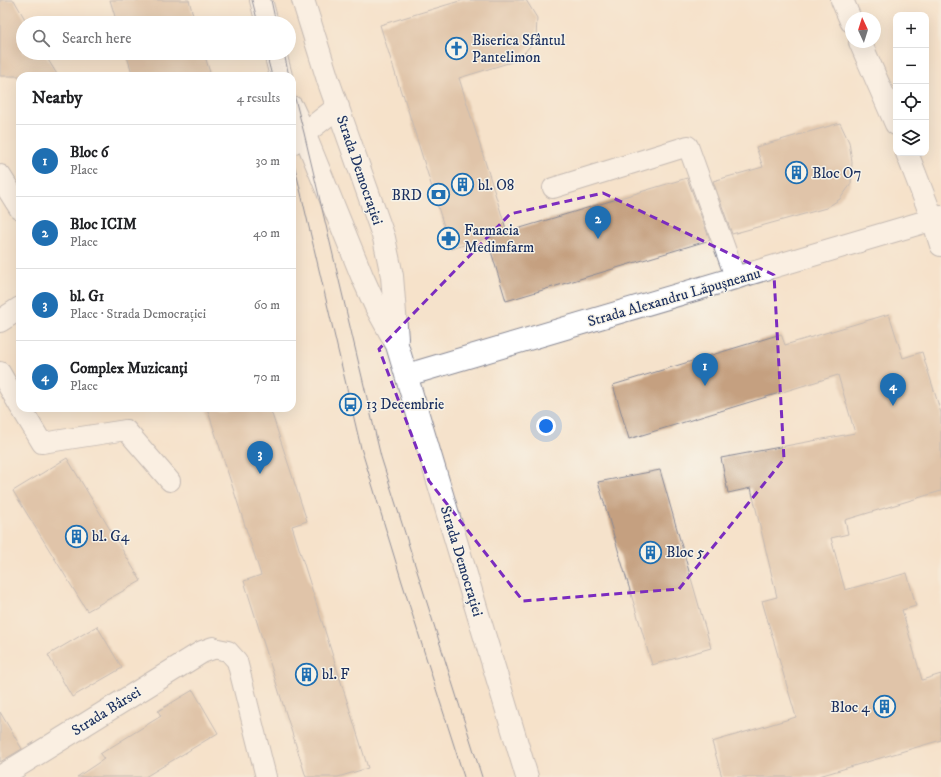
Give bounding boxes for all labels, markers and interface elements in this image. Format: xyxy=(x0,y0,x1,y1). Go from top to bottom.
north arrow xyxy=(845,12,881,48)
map controls xyxy=(893,12,929,156)
button: + xyxy=(893,12,929,48)
search box xyxy=(16,16,296,60)
icon: search xyxy=(30,27,52,49)
text: Search here xyxy=(62,29,131,48)
place label: Biserica Sfântul Pantelimon xyxy=(472,31,566,67)
church icon: Biserica Sfântul Pantelimon xyxy=(444,36,470,62)
button: − xyxy=(893,48,929,84)
button: locate xyxy=(893,84,929,120)
text: Nearby xyxy=(32,87,82,109)
text: 4 results xyxy=(237,90,280,106)
street label: Strada Democrației xyxy=(332,113,387,228)
button: layers xyxy=(893,120,929,156)
text: Bloc 6 xyxy=(70,143,109,162)
text: 1 xyxy=(43,153,47,169)
text: 30 m xyxy=(256,153,280,169)
building icon: Bloc O7 xyxy=(784,160,810,186)
text: Place xyxy=(70,162,98,178)
place label: Bloc O7 xyxy=(812,164,861,183)
building icon: bl. O8 xyxy=(449,172,475,198)
place label: bl. O8 xyxy=(478,176,514,195)
bank icon: BRD xyxy=(425,182,451,208)
place label: BRD xyxy=(391,186,422,205)
pin: 2 xyxy=(585,206,611,239)
text: Bloc ICIM xyxy=(70,215,137,234)
place label: Farmacia Medimfarm xyxy=(464,221,534,257)
text: 2 xyxy=(42,225,48,241)
text: 40 m xyxy=(253,225,280,241)
pharmacy icon: Farmacia Medimfarm xyxy=(435,226,461,252)
text: Place xyxy=(70,234,98,250)
street label: Strada Alexandru Lăpușneanu xyxy=(585,264,763,331)
text: bl. G1 xyxy=(70,287,104,306)
text: 3 xyxy=(43,297,47,313)
text: 60 m xyxy=(254,297,280,313)
text: Place · Strada Democrației xyxy=(70,306,206,322)
pin: 1 xyxy=(692,353,718,386)
text: Complex Muzicanți xyxy=(70,359,188,378)
text: 4 xyxy=(41,369,49,385)
text: 70 m xyxy=(254,369,280,385)
pin: 4 xyxy=(880,373,906,406)
text: Place xyxy=(70,378,98,394)
bus stop icon: 13 Decembrie xyxy=(338,391,364,417)
place label: 13 Decembrie xyxy=(366,395,444,414)
your location xyxy=(536,416,556,436)
pin: 3 xyxy=(247,441,273,474)
street label: Strada Democrației xyxy=(436,503,487,619)
building icon: bl. G4 xyxy=(64,523,90,549)
place label: bl. G4 xyxy=(92,527,130,546)
building icon: Bloc 5 xyxy=(638,539,664,565)
place label: Bloc 5 xyxy=(666,543,705,562)
building icon: bl. F xyxy=(293,661,319,687)
place label: bl. F xyxy=(322,665,349,684)
street label: Strada Bârsei xyxy=(68,683,145,740)
building icon: Bloc 4 xyxy=(872,694,898,720)
place label: Bloc 4 xyxy=(831,698,870,717)

